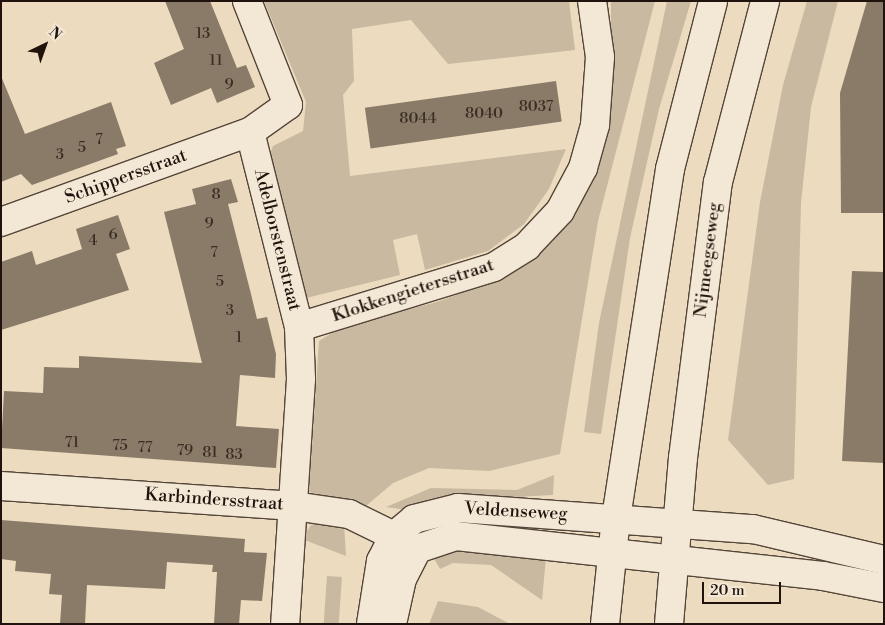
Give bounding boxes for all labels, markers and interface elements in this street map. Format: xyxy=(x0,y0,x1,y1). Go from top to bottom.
north arrow xyxy=(20,20,70,70)
text: N xyxy=(45,23,65,44)
house number: 13 xyxy=(196,25,210,43)
house number: 11 xyxy=(209,52,223,70)
house number: 9 xyxy=(224,76,234,94)
house number: 8037 xyxy=(519,98,553,116)
house number: 8040 xyxy=(465,105,503,123)
house number: 8044 xyxy=(399,110,437,128)
house number: 7 xyxy=(95,131,103,149)
house number: 5 xyxy=(78,139,86,157)
street label: Schippersstraat xyxy=(62,145,190,209)
house number: 3 xyxy=(56,146,64,164)
street label: Adelborstenstraat xyxy=(249,167,305,313)
house number: 8 xyxy=(211,186,221,204)
street label: Nijmeegseweg xyxy=(690,201,726,319)
house number: 9 xyxy=(204,215,214,233)
house number: 6 xyxy=(108,226,118,244)
house number: 4 xyxy=(89,232,97,250)
house number: 7 xyxy=(210,244,218,262)
street label: Klokkengietersstraat xyxy=(329,255,497,327)
house number: 5 xyxy=(216,273,224,291)
house number: 3 xyxy=(226,302,234,320)
house number: 1 xyxy=(236,329,242,347)
house number: 71 xyxy=(65,434,79,452)
house number: 75 xyxy=(112,437,128,455)
house number: 77 xyxy=(137,439,153,457)
house number: 79 xyxy=(177,442,193,460)
house number: 81 xyxy=(202,444,218,462)
house number: 83 xyxy=(225,446,243,464)
street label: Karbindersstraat xyxy=(144,484,284,516)
street label: Veldenseweg xyxy=(464,499,568,525)
scale bar xyxy=(705,572,784,604)
text: 20 m xyxy=(710,581,745,600)

